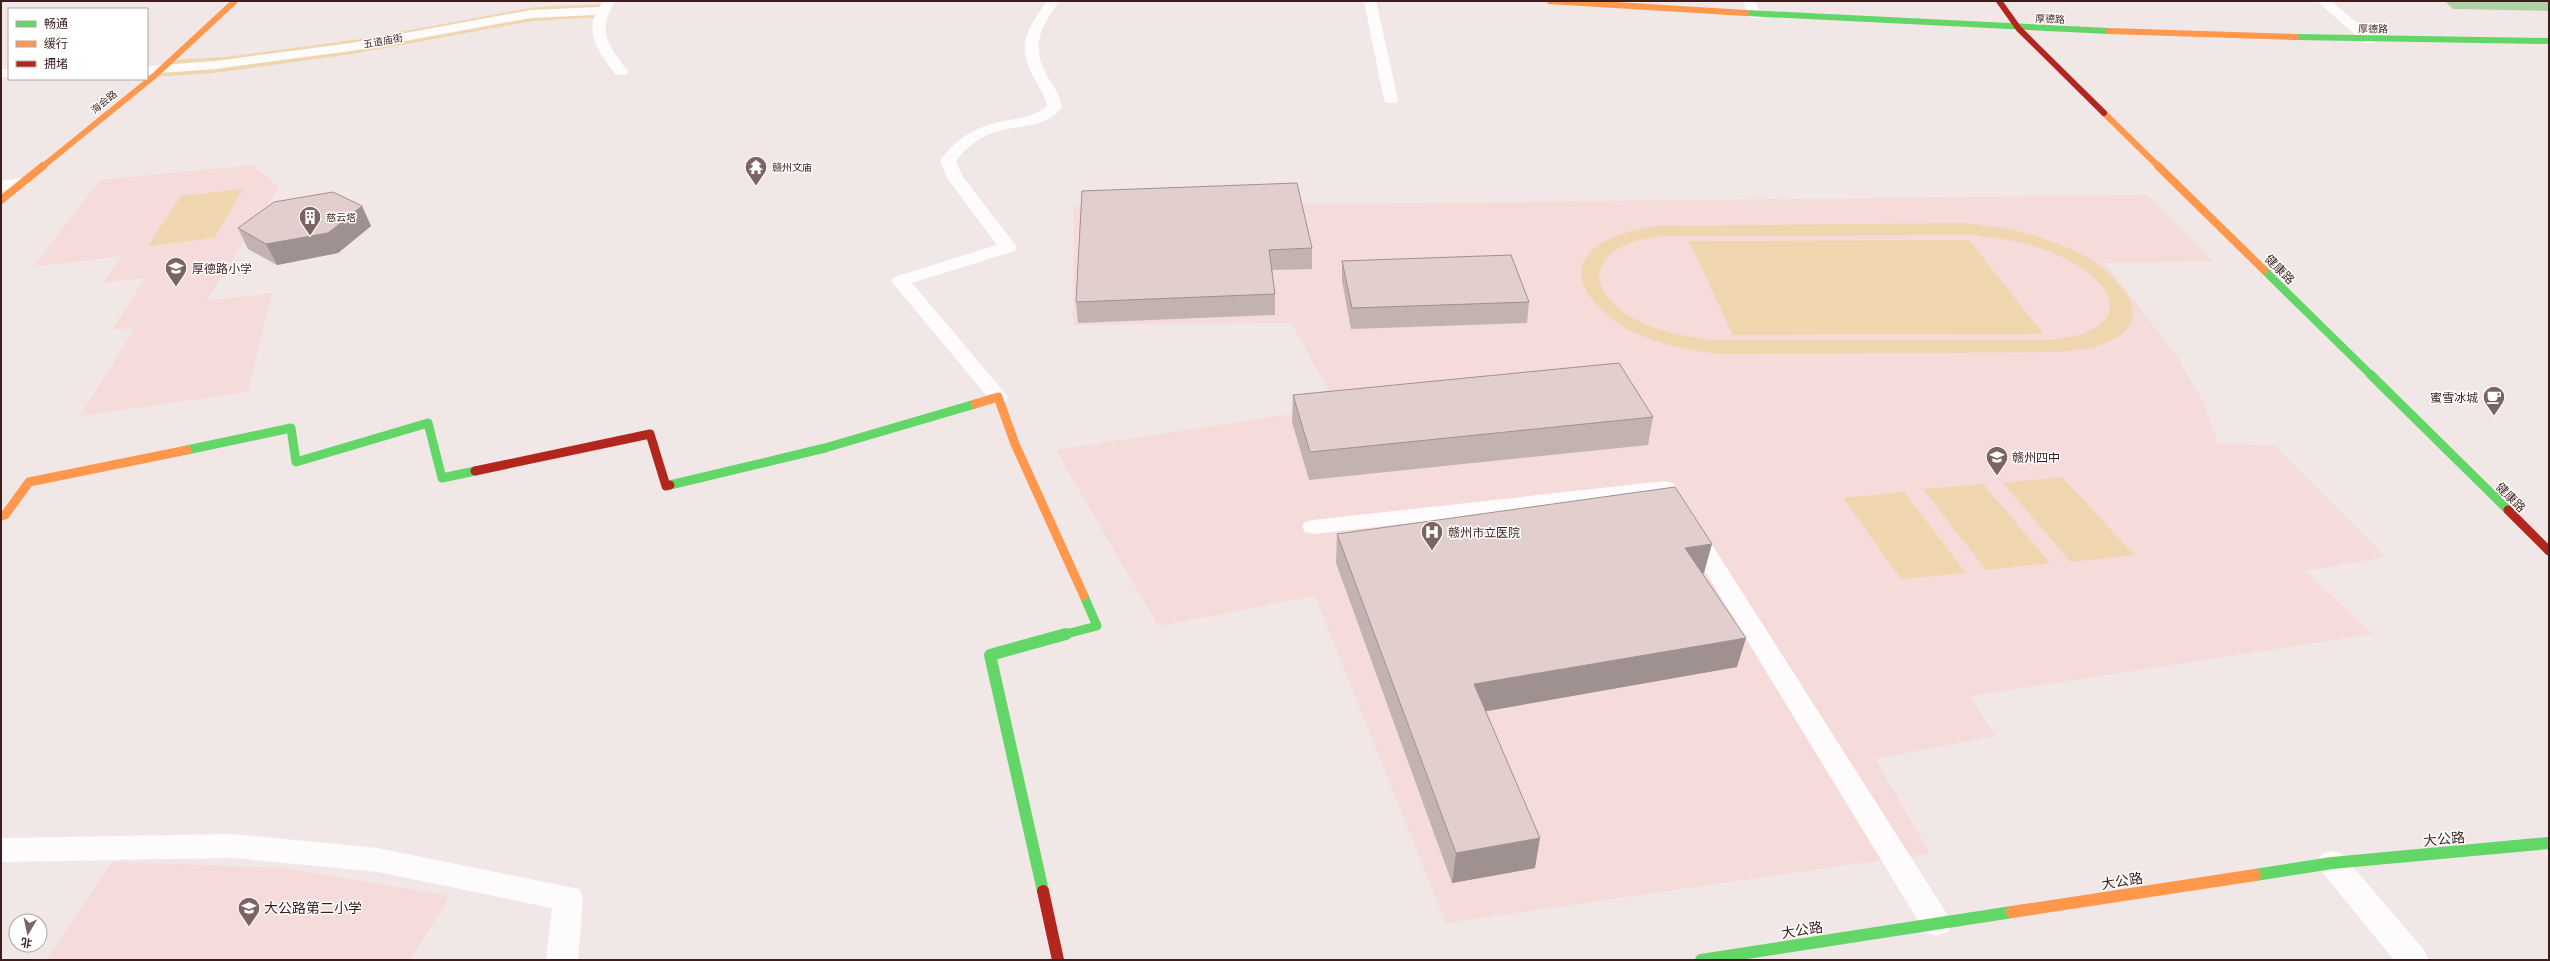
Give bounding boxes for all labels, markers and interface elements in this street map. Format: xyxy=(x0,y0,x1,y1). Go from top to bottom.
legend xyxy=(8,8,148,80)
street label: 厚德路 xyxy=(2035,12,2065,26)
text: 畅通 xyxy=(44,16,68,31)
street label: 厚德路 xyxy=(2358,22,2388,36)
street label: 五道庙街 xyxy=(362,31,404,51)
text: 缓行 xyxy=(44,36,68,51)
text: 拥堵 xyxy=(44,56,68,71)
street label: 海会路 xyxy=(88,88,120,116)
temple icon: 赣州文庙 xyxy=(743,154,769,187)
place label: 赣州文庙 xyxy=(772,161,812,174)
building icon: 慈云塔 xyxy=(297,204,323,237)
place label: 慈云塔 xyxy=(326,211,356,224)
street label: 健康路 xyxy=(2262,251,2298,287)
school or university icon: 厚德路小学 xyxy=(163,255,189,288)
place label: 厚德路小学 xyxy=(192,261,252,276)
cafe icon: 蜜雪冰城 xyxy=(2481,384,2507,417)
place label: 蜜雪冰城 xyxy=(2430,390,2478,405)
school or university icon: 赣州四中 xyxy=(1984,444,2010,477)
place label: 赣州四中 xyxy=(2012,450,2060,465)
street label: 健康路 xyxy=(2493,479,2529,515)
hospital icon: 赣州市立医院 xyxy=(1419,519,1445,552)
place label: 赣州市立医院 xyxy=(1448,525,1520,540)
street label: 大公路 xyxy=(2422,828,2466,850)
street label: 大公路 xyxy=(2100,869,2144,893)
school or university icon: 大公路第二小学 xyxy=(236,895,262,928)
place label: 大公路第二小学 xyxy=(264,899,362,917)
north arrow xyxy=(8,913,48,953)
street label: 大公路 xyxy=(1780,918,1824,942)
text: 北 xyxy=(20,935,33,951)

